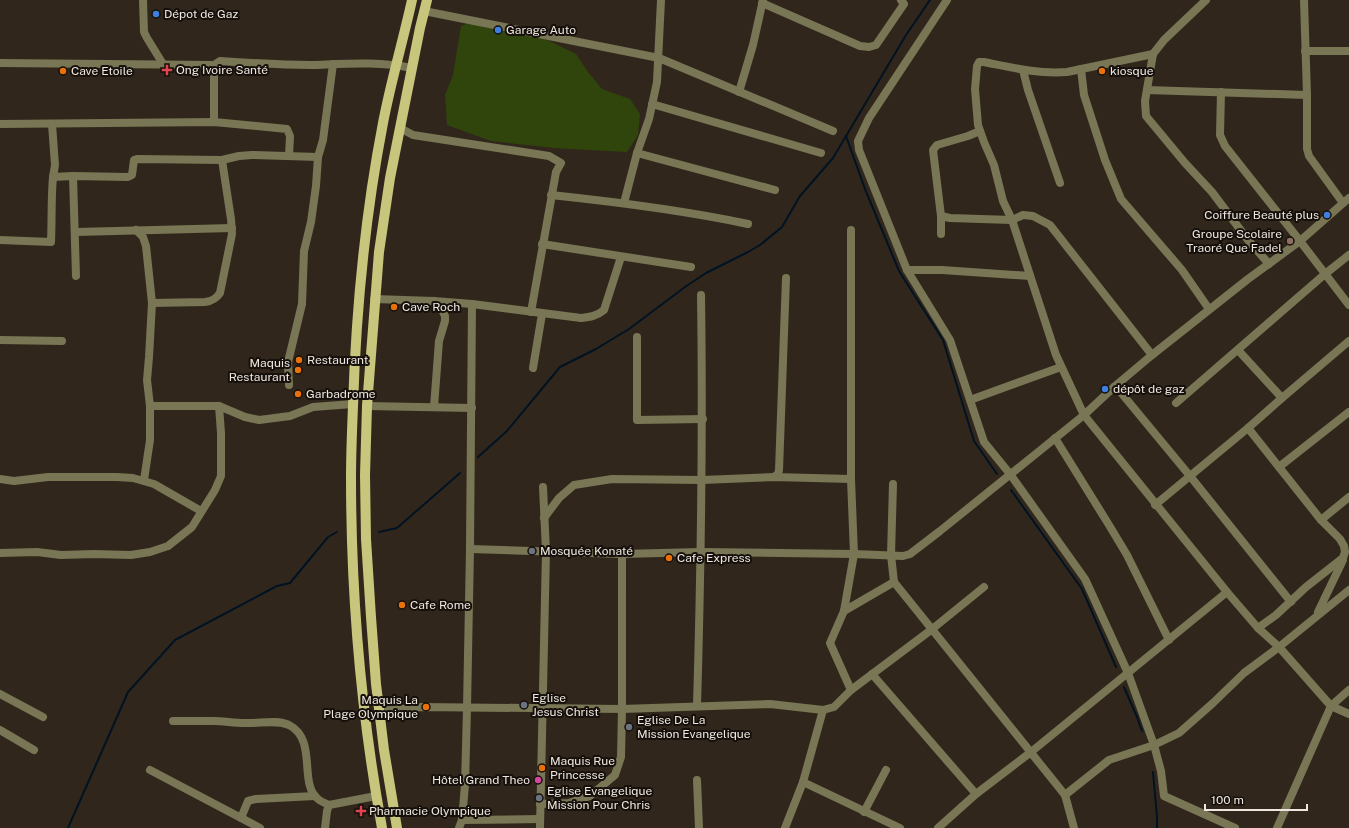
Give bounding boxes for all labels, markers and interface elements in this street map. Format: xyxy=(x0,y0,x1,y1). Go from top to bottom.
place label: Dépot de Gaz xyxy=(164,7,238,21)
marker: Dépot de Gaz xyxy=(151,9,161,19)
place label: Garage Auto xyxy=(506,23,576,37)
marker: Garage Auto xyxy=(493,25,503,35)
place label: Ong Ivoire Santé xyxy=(176,63,268,77)
place label: Cave Etoile xyxy=(71,64,133,78)
marker: Ong Ivoire Santé xyxy=(161,64,173,76)
place label: kiosque xyxy=(1110,64,1154,78)
marker: Cave Etoile xyxy=(58,66,68,76)
marker: kiosque xyxy=(1097,66,1107,76)
place label: Coiffure Beauté plus xyxy=(1204,208,1319,222)
marker: Coiffure Beauté plus xyxy=(1322,210,1332,220)
place label: Groupe Scolaire Traoré Que Fadel xyxy=(1186,227,1282,255)
marker: Groupe Scolaire Traoré Que Fadel xyxy=(1285,236,1295,246)
place label: Cave Roch xyxy=(402,300,460,314)
marker: Cave Roch xyxy=(389,302,399,312)
place label: Restaurant xyxy=(307,353,369,367)
marker: Restaurant xyxy=(294,355,304,365)
place label: Maquis Restaurant xyxy=(229,356,290,384)
marker: Maquis Restaurant xyxy=(293,365,303,375)
place label: dépôt de gaz xyxy=(1113,382,1185,396)
marker: dépôt de gaz xyxy=(1100,384,1110,394)
place label: Garbadrome xyxy=(306,387,376,401)
marker: Garbadrome xyxy=(293,389,303,399)
place label: Mosquée Konaté xyxy=(540,544,633,558)
marker: Mosquée Konaté xyxy=(527,546,537,556)
place label: Cafe Express xyxy=(677,551,751,565)
marker: Cafe Express xyxy=(664,553,674,563)
place label: Cafe Rome xyxy=(410,598,471,612)
marker: Cafe Rome xyxy=(397,600,407,610)
place label: Eglise Jesus Christ xyxy=(532,691,599,719)
place label: Maquis La Plage Olympique xyxy=(323,693,418,721)
marker: Eglise Jesus Christ xyxy=(519,700,529,710)
marker: Maquis La Plage Olympique xyxy=(421,702,431,712)
place label: Eglise De La Mission Evangelique xyxy=(637,713,751,741)
marker: Eglise De La Mission Evangelique xyxy=(624,722,634,732)
place label: Maquis Rue Princesse xyxy=(550,754,615,782)
marker: Maquis Rue Princesse xyxy=(537,763,547,773)
place label: Hôtel Grand Theo xyxy=(432,773,530,787)
marker: Hôtel Grand Theo xyxy=(533,775,543,785)
place label: Eglise Evangelique Mission Pour Chris xyxy=(547,784,652,812)
scale bar xyxy=(1205,786,1307,812)
marker: Eglise Evangelique Mission Pour Chris xyxy=(534,793,544,803)
text: 100 m xyxy=(1211,793,1244,807)
place label: Pharmacie Olympique xyxy=(369,804,491,818)
marker: Pharmacie Olympique xyxy=(356,806,366,816)

